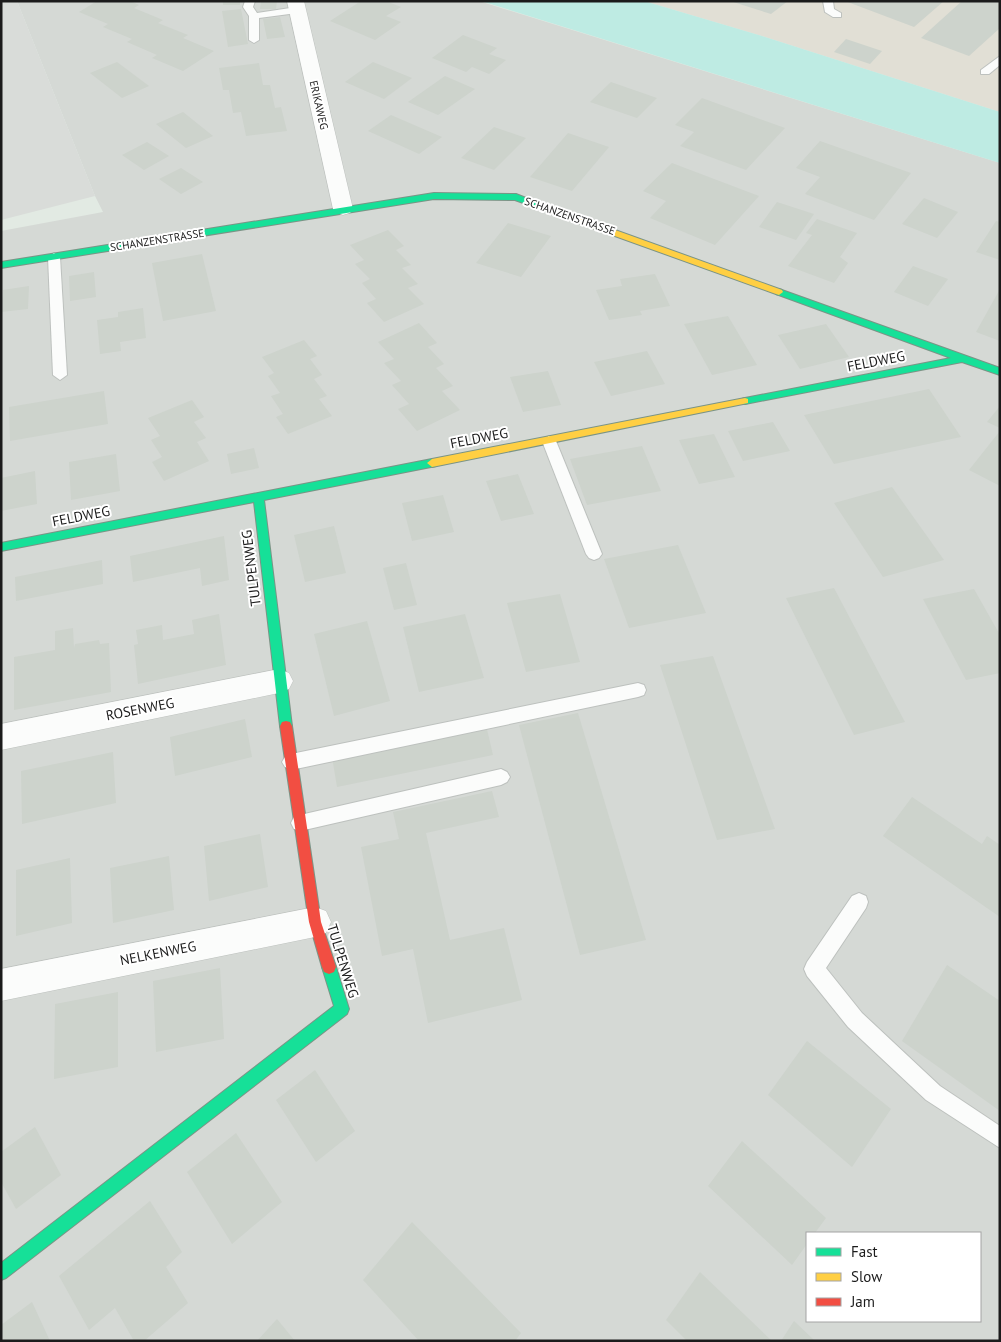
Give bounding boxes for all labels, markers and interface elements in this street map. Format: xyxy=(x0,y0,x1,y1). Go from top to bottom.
street label: ERIKAWEG xyxy=(307,79,331,131)
street label: SCHANZENSTRASSE xyxy=(523,194,617,238)
street label: SCHANZENSTRASSE xyxy=(109,226,205,254)
street label: FELDWEG xyxy=(846,347,906,375)
street label: FELDWEG xyxy=(449,424,509,452)
street label: FELDWEG xyxy=(51,502,111,530)
street label: TULPENWEG xyxy=(237,529,265,607)
street label: ROSENWEG xyxy=(104,694,176,724)
street label: TULPENWEG xyxy=(323,922,363,1000)
street label: NELKENWEG xyxy=(118,937,198,969)
legend xyxy=(806,1232,981,1322)
text: Fast xyxy=(851,1242,878,1261)
text: Slow xyxy=(851,1267,882,1286)
text: Jam xyxy=(850,1292,875,1311)

